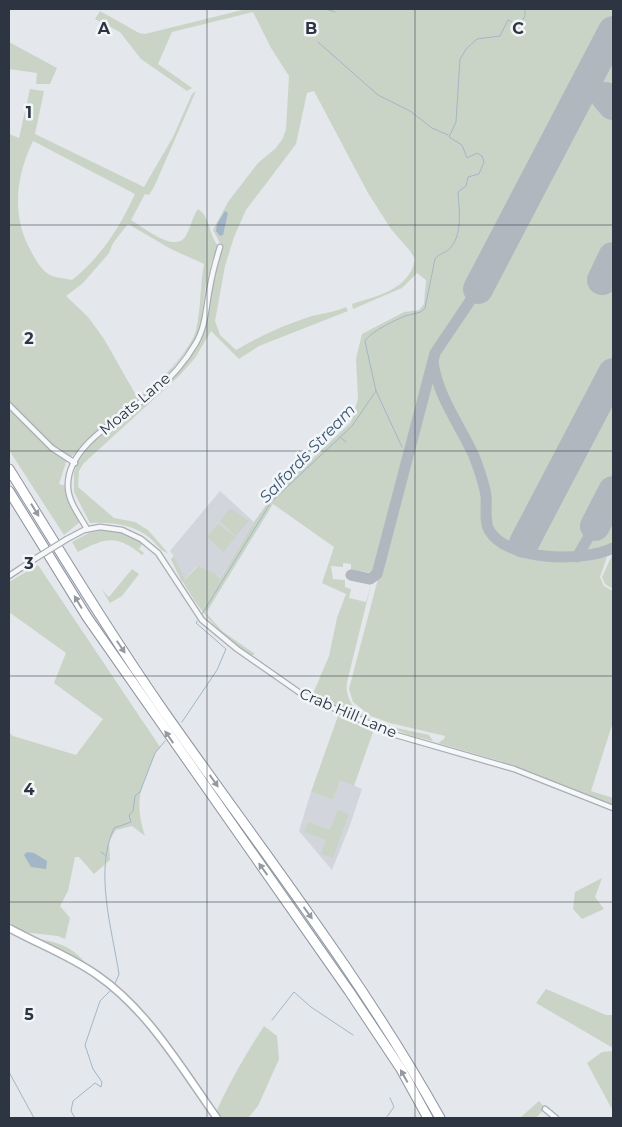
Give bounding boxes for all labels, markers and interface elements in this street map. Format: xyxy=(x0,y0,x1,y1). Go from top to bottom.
text: A xyxy=(97,19,111,38)
text: B xyxy=(305,19,317,38)
text: C xyxy=(512,19,524,38)
text: 1 xyxy=(26,103,32,122)
text: 2 xyxy=(24,329,34,348)
street label: Moats Lane xyxy=(95,368,174,439)
water label: Salfords Stream xyxy=(256,400,359,506)
one-way arrow xyxy=(30,503,39,517)
text: 3 xyxy=(23,554,34,573)
one-way arrow xyxy=(73,596,82,609)
one-way arrow xyxy=(117,641,126,654)
street label: Crab Hill Lane xyxy=(297,683,400,742)
one-way arrow xyxy=(164,730,174,743)
one-way arrow xyxy=(209,774,219,788)
text: 4 xyxy=(23,780,35,799)
one-way arrow xyxy=(258,862,268,876)
one-way arrow xyxy=(303,906,313,920)
text: 5 xyxy=(24,1005,34,1024)
one-way arrow xyxy=(400,1068,408,1083)

